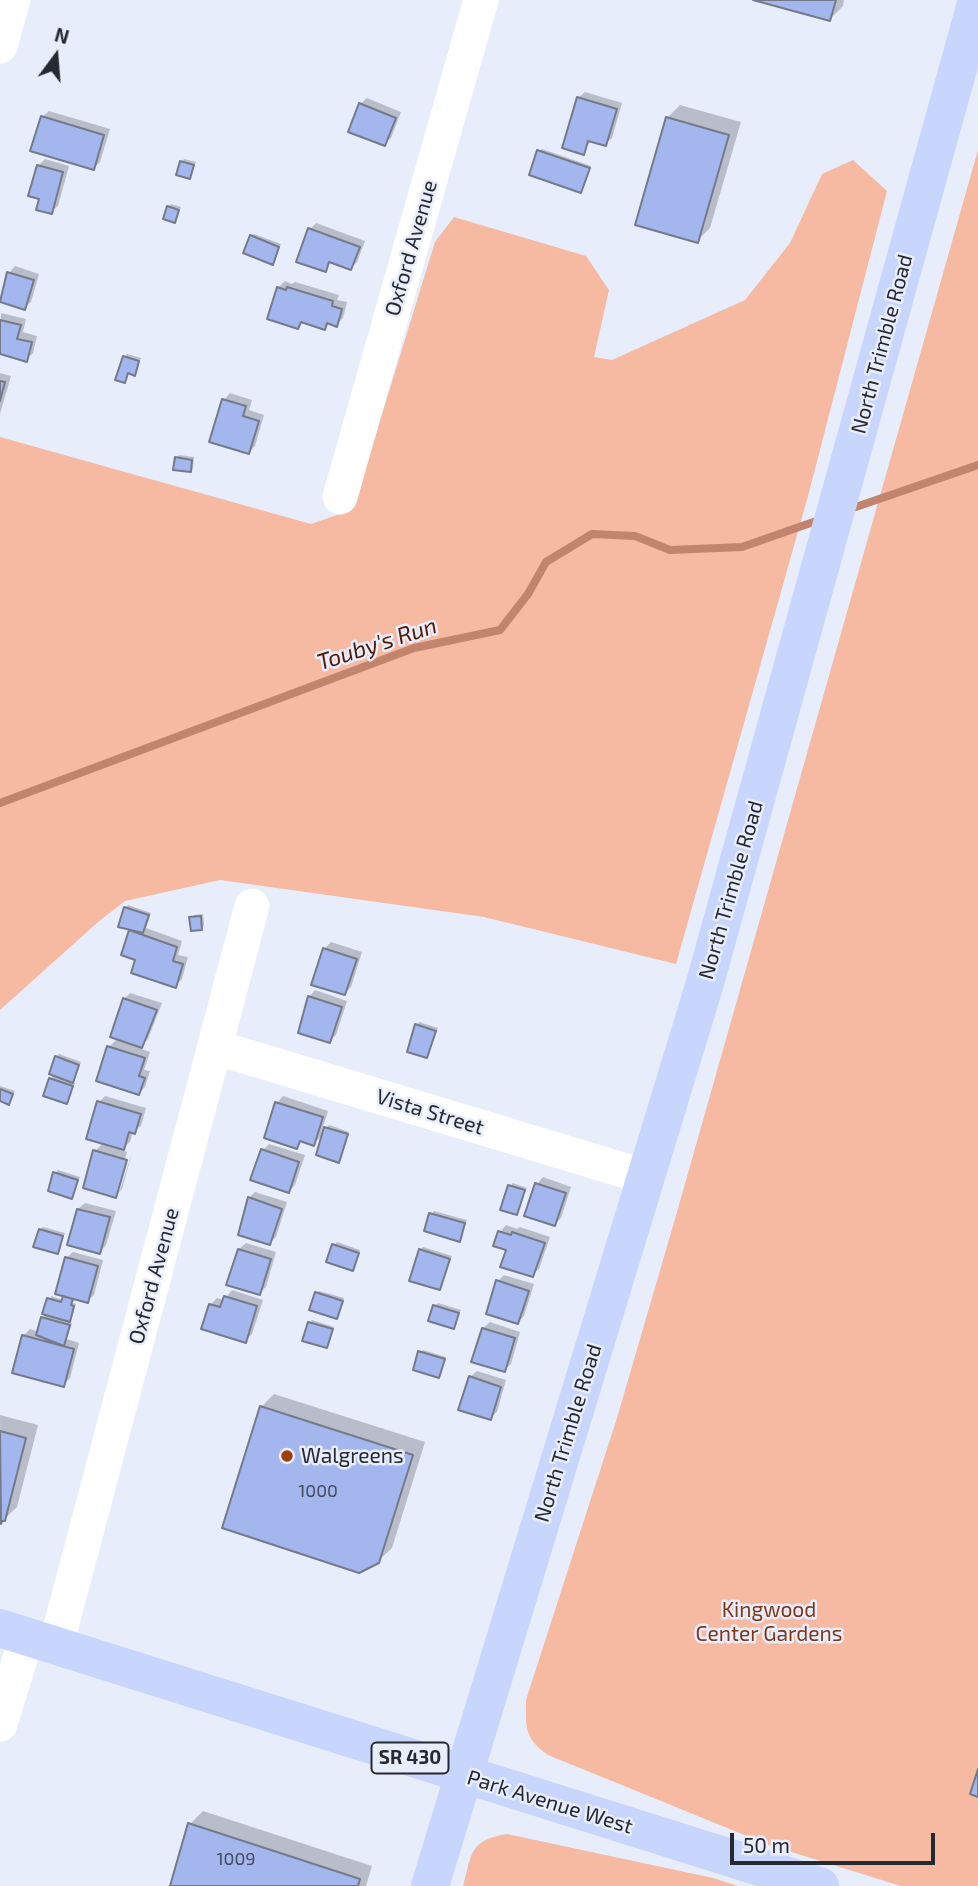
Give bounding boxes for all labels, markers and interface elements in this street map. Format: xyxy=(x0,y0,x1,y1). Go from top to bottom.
north arrow xyxy=(21,21,91,91)
text: N xyxy=(52,22,72,48)
street label: Oxford Avenue xyxy=(380,177,442,319)
street label: North Trimble Road xyxy=(846,251,918,437)
water label: Touby's Run xyxy=(314,612,440,676)
street label: North Trimble Road xyxy=(693,798,769,982)
street label: Vista Street xyxy=(373,1084,487,1140)
street label: Oxford Avenue xyxy=(124,1205,184,1347)
street label: North Trimble Road xyxy=(529,1341,607,1525)
place label: Walgreens xyxy=(301,1443,404,1469)
marker: Walgreens xyxy=(279,1448,295,1464)
house number: 1000 xyxy=(298,1480,338,1502)
park label: Kingwood Center Gardens xyxy=(696,1597,842,1647)
road number: SR 430 xyxy=(372,1742,448,1774)
street label: Park Avenue West xyxy=(464,1765,636,1839)
scale bar xyxy=(733,1820,938,1864)
text: 50 m xyxy=(743,1832,790,1857)
house number: 1009 xyxy=(216,1848,256,1870)

